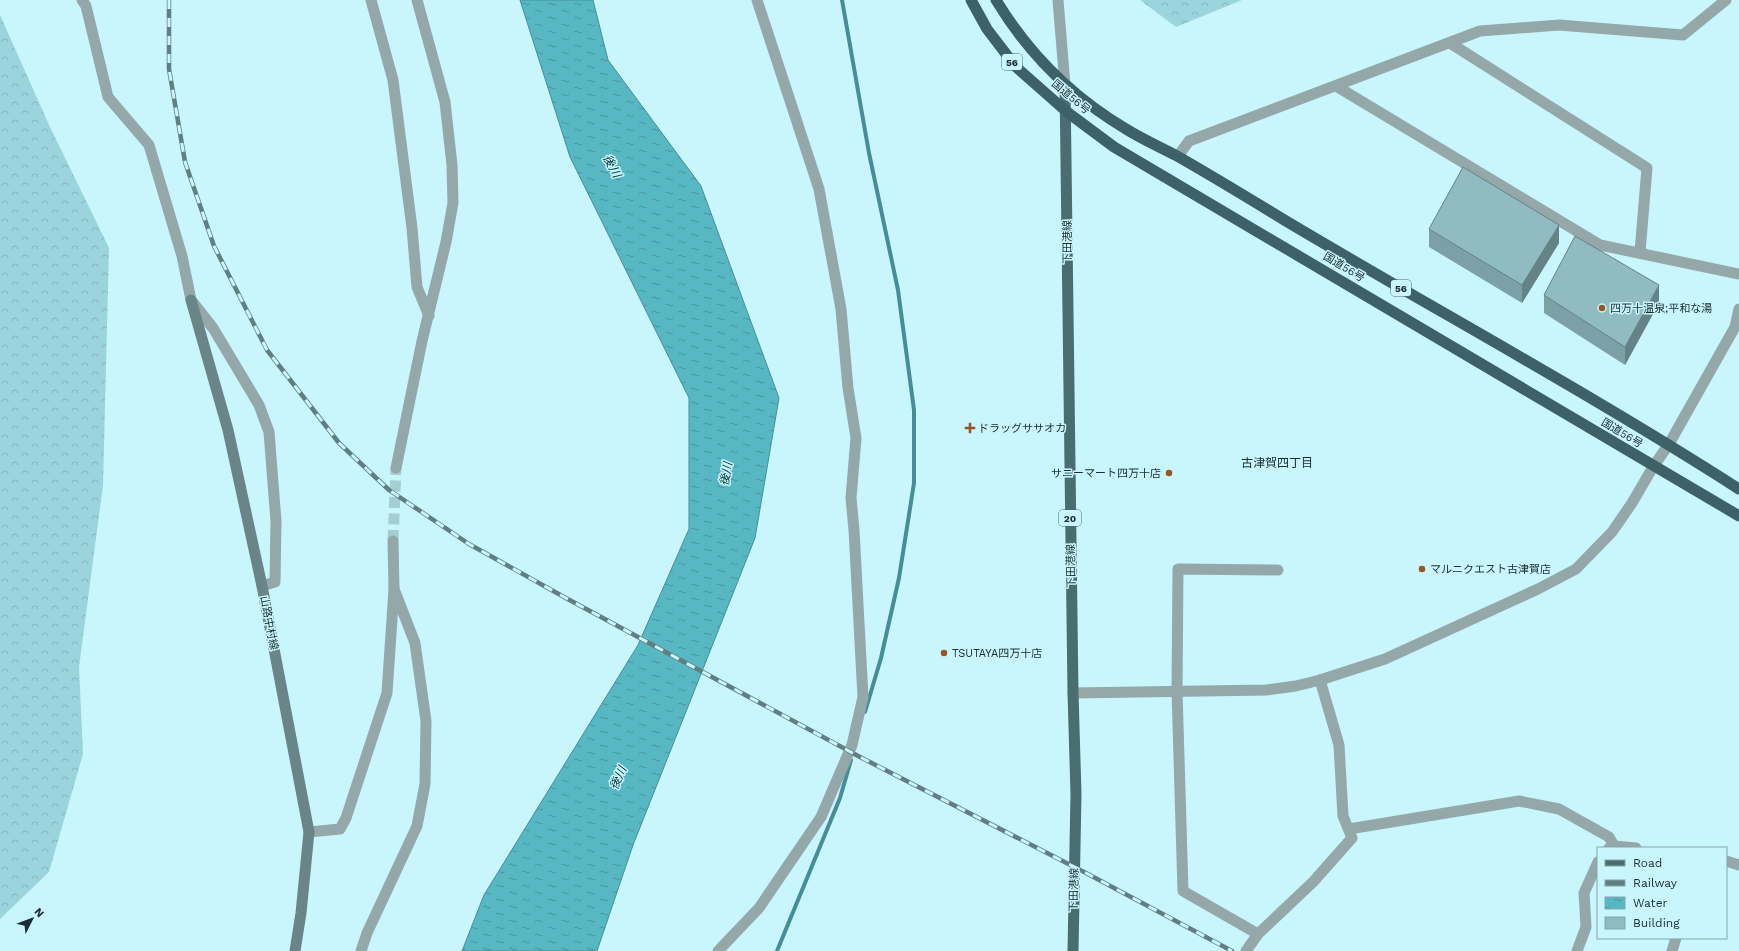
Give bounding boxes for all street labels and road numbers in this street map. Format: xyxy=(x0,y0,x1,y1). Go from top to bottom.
road number: 56 xyxy=(1002,54,1022,70)
street label: 国道56号 xyxy=(1049,77,1093,117)
street label: 下田港線 xyxy=(1061,220,1074,264)
street label: 国道56号 xyxy=(1321,250,1367,284)
road number: 56 xyxy=(1391,280,1411,296)
street label: 国道56号 xyxy=(1599,416,1645,450)
road number: 20 xyxy=(1059,510,1081,526)
street label: 下田港線 xyxy=(1064,544,1078,588)
street label: 山路中村線 xyxy=(257,595,281,651)
street label: 下田港線 xyxy=(1067,868,1081,912)

